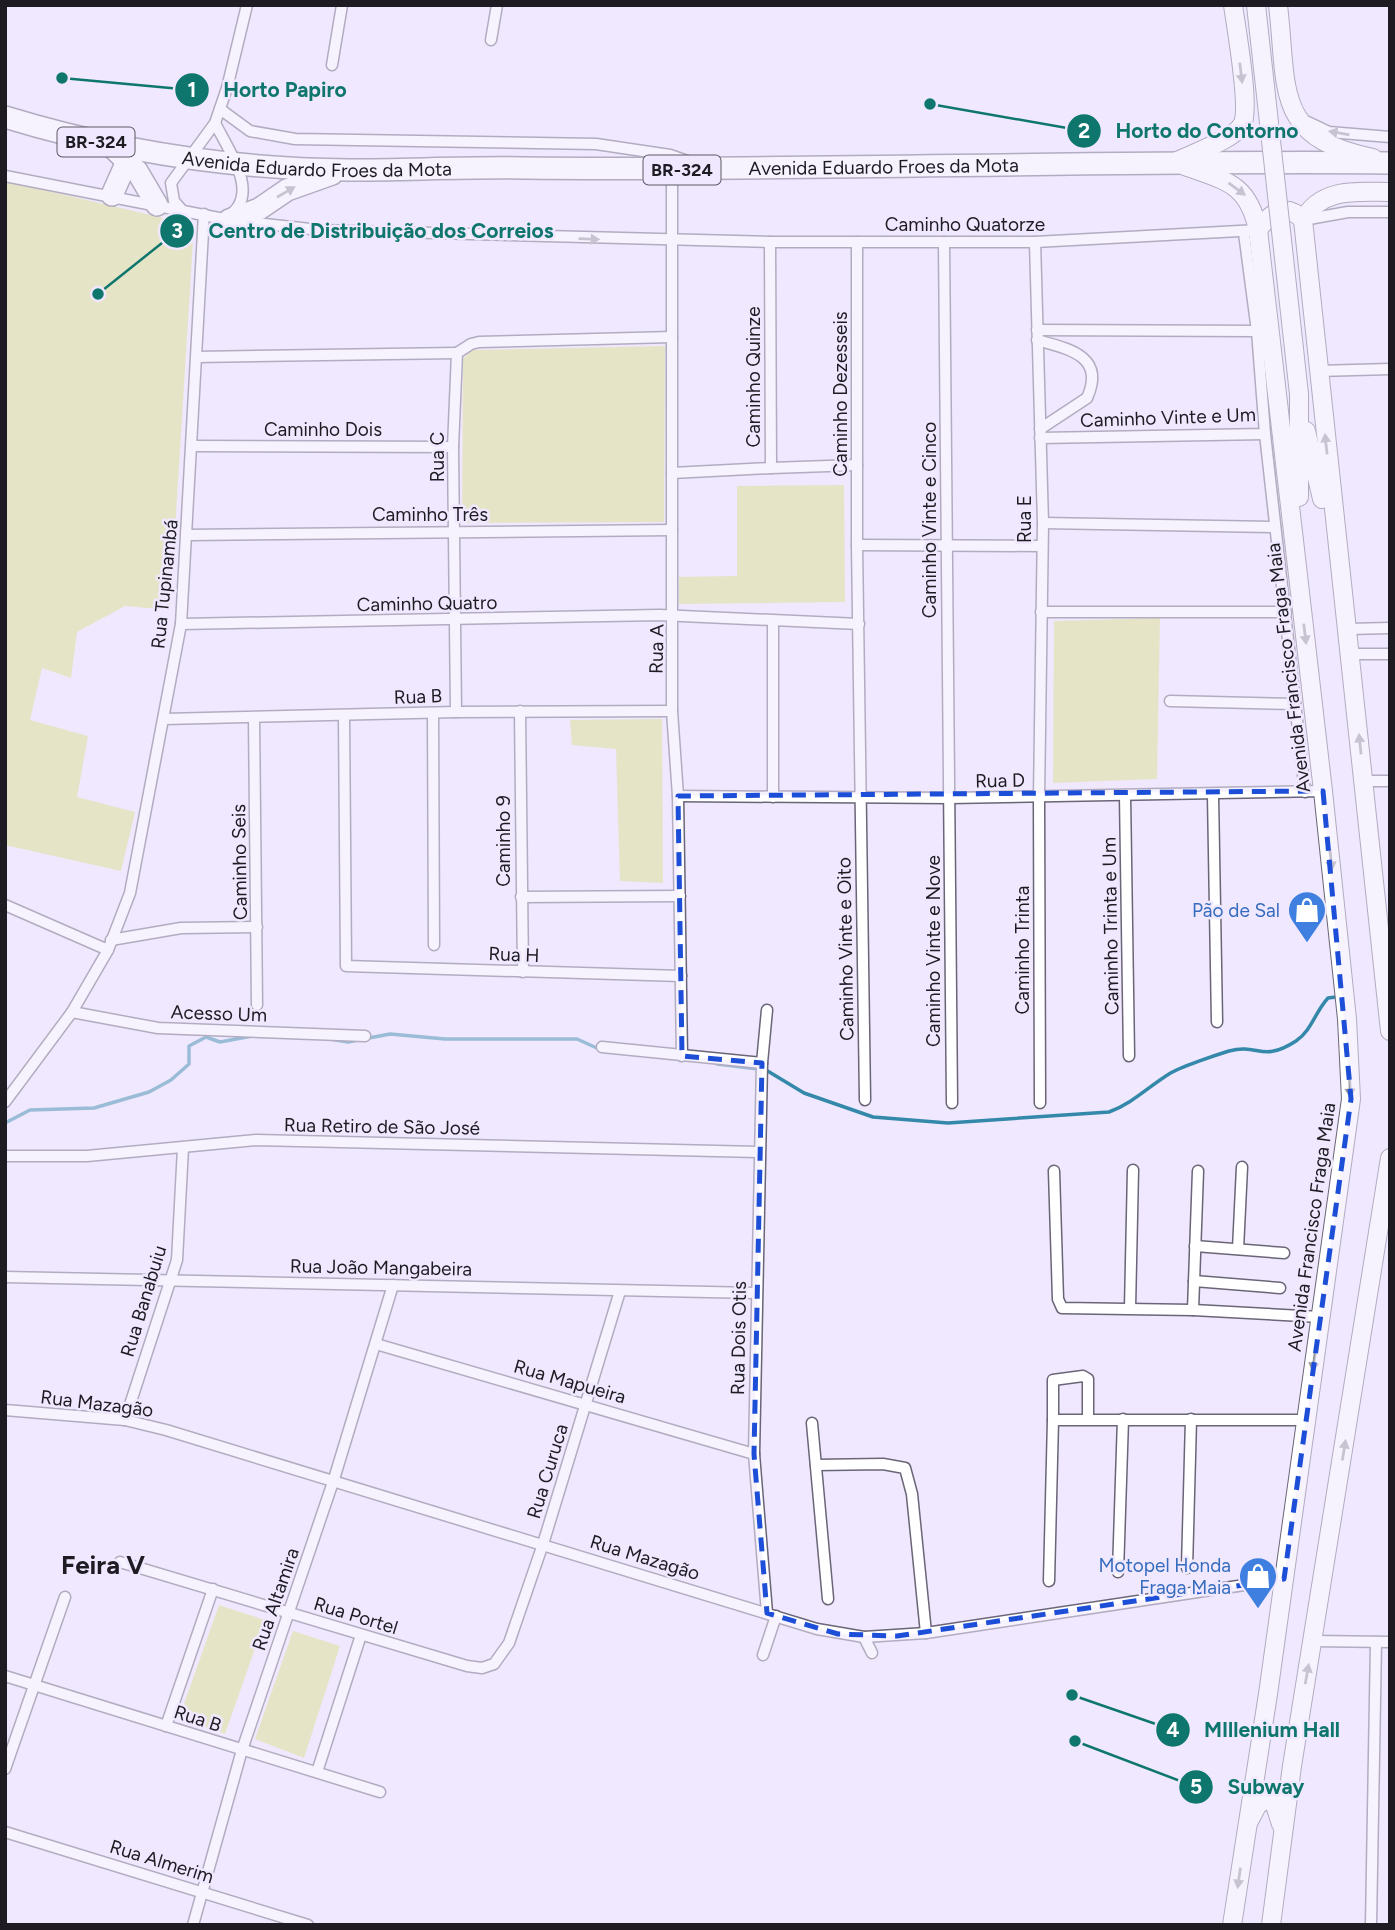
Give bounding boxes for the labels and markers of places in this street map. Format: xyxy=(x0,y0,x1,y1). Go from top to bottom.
callout: Horto Papiro xyxy=(174,69,360,111)
callout: Horto do Contorno xyxy=(1067,110,1313,152)
callout: Centro de Distribuição dos Correios xyxy=(159,210,567,252)
shop icon: Pão de Sal xyxy=(1286,889,1328,944)
place label: Pão de Sal xyxy=(1192,899,1280,922)
place label: Motopel Honda Fraga Maia xyxy=(1099,1554,1231,1599)
shop icon: Motopel Honda Fraga Maia xyxy=(1237,1555,1279,1610)
callout: MIllenium Hall xyxy=(1155,1709,1354,1751)
callout: Subway xyxy=(1178,1766,1318,1808)

